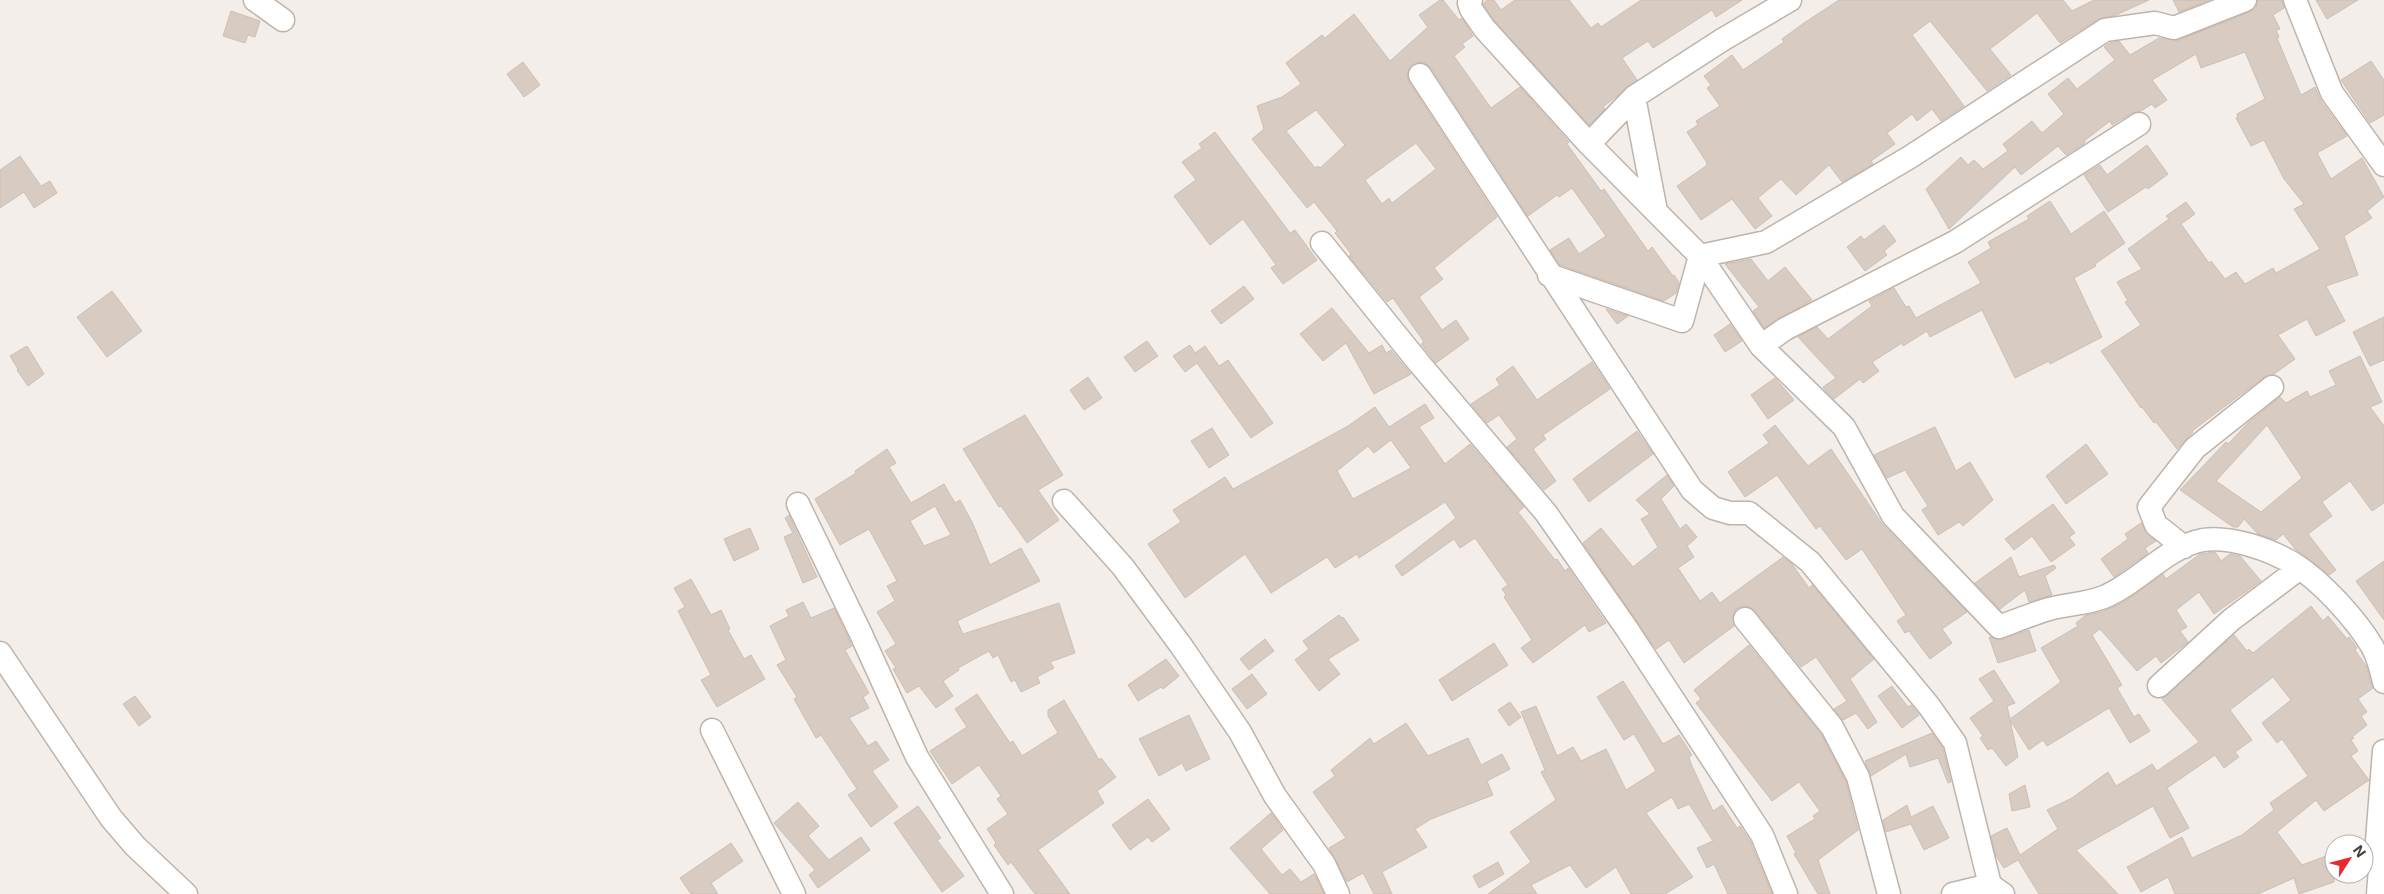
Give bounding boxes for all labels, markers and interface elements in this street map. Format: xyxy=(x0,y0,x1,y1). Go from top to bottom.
north arrow xyxy=(2324,834,2374,884)
text: N xyxy=(2350,842,2370,860)

